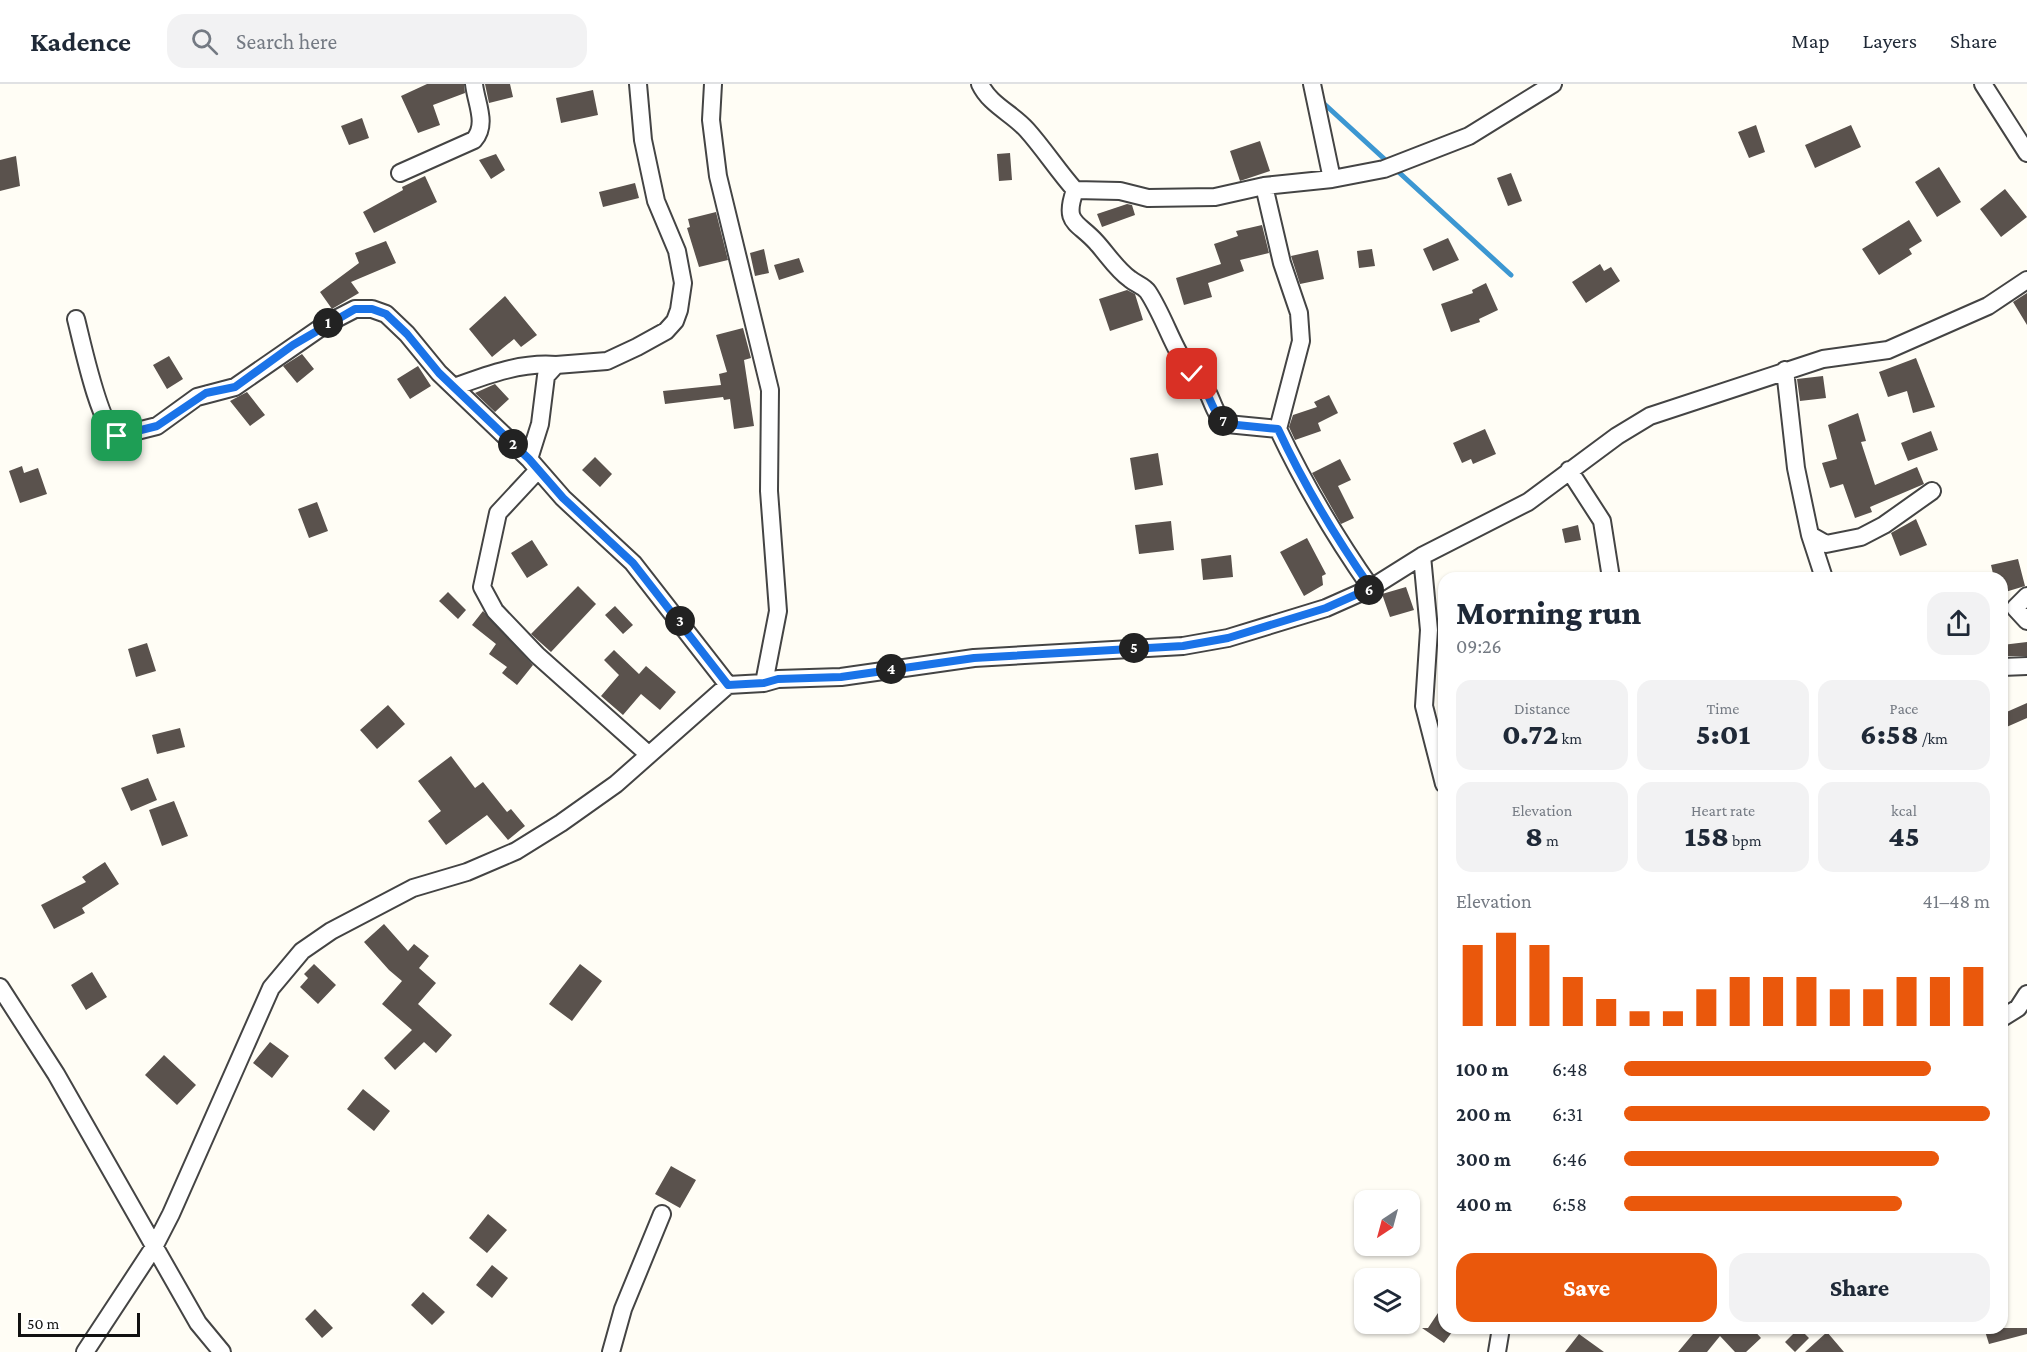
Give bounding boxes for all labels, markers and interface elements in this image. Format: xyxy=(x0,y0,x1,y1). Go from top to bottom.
search box xyxy=(167,14,587,68)
icon: search xyxy=(188,25,221,58)
text: Kadence xyxy=(30,26,131,57)
text: Search here xyxy=(236,29,337,54)
text: Map xyxy=(1791,29,1830,53)
text: Layers xyxy=(1863,29,1917,53)
text: Share xyxy=(1950,29,1997,53)
pin: 1 xyxy=(313,308,343,338)
text: 1 xyxy=(325,314,331,331)
pin xyxy=(1166,348,1217,399)
icon: check xyxy=(1175,357,1208,390)
pin: 7 xyxy=(1208,406,1238,436)
pin xyxy=(91,410,142,461)
text: 7 xyxy=(1219,412,1227,429)
icon: arrive xyxy=(100,419,133,452)
pin: 2 xyxy=(498,429,528,459)
text: 2 xyxy=(509,435,517,452)
pin: 6 xyxy=(1354,575,1384,605)
text: 6 xyxy=(1365,581,1373,598)
button: share xyxy=(1927,592,1990,655)
text: Morning run xyxy=(1456,594,1641,631)
pin: 3 xyxy=(665,606,695,636)
text: 3 xyxy=(676,612,684,629)
pin: 5 xyxy=(1119,633,1149,663)
text: 09:26 xyxy=(1456,635,1502,657)
text: 5 xyxy=(1130,639,1138,656)
pin: 4 xyxy=(876,654,906,684)
text: 4 xyxy=(887,660,895,677)
text: Distance xyxy=(1514,700,1570,717)
text: Time xyxy=(1707,700,1739,717)
text: Pace xyxy=(1890,700,1918,717)
text: 0.72 xyxy=(1502,717,1559,750)
text: 5:01 xyxy=(1696,717,1750,750)
text: 6:58 xyxy=(1860,717,1919,750)
text: km xyxy=(1559,730,1582,747)
text: /km xyxy=(1919,730,1948,747)
text: Elevation xyxy=(1512,802,1572,819)
text: Heart rate xyxy=(1691,802,1755,819)
text: kcal xyxy=(1891,802,1917,819)
text: 8 xyxy=(1525,819,1543,852)
text: 158 xyxy=(1684,819,1729,852)
text: 45 xyxy=(1888,819,1920,852)
text: m xyxy=(1543,832,1559,849)
text: bpm xyxy=(1729,832,1762,849)
text: Elevation xyxy=(1456,890,1532,912)
text: 41–48 m xyxy=(1923,890,1990,912)
text: 100 m xyxy=(1456,1058,1509,1080)
text: 6:48 xyxy=(1552,1058,1588,1080)
text: 200 m xyxy=(1456,1103,1511,1125)
text: 6:31 xyxy=(1552,1103,1583,1125)
text: 300 m xyxy=(1456,1148,1511,1170)
text: 6:46 xyxy=(1552,1148,1587,1170)
north arrow xyxy=(1354,1190,1420,1256)
map controls xyxy=(1354,1190,1420,1334)
text: 400 m xyxy=(1456,1193,1512,1215)
text: 6:58 xyxy=(1552,1193,1587,1215)
button: Save xyxy=(1456,1253,1717,1322)
button: Share xyxy=(1729,1253,1990,1322)
button: layers xyxy=(1354,1268,1420,1334)
scale bar xyxy=(18,1310,140,1338)
text: 50 m xyxy=(27,1315,59,1332)

